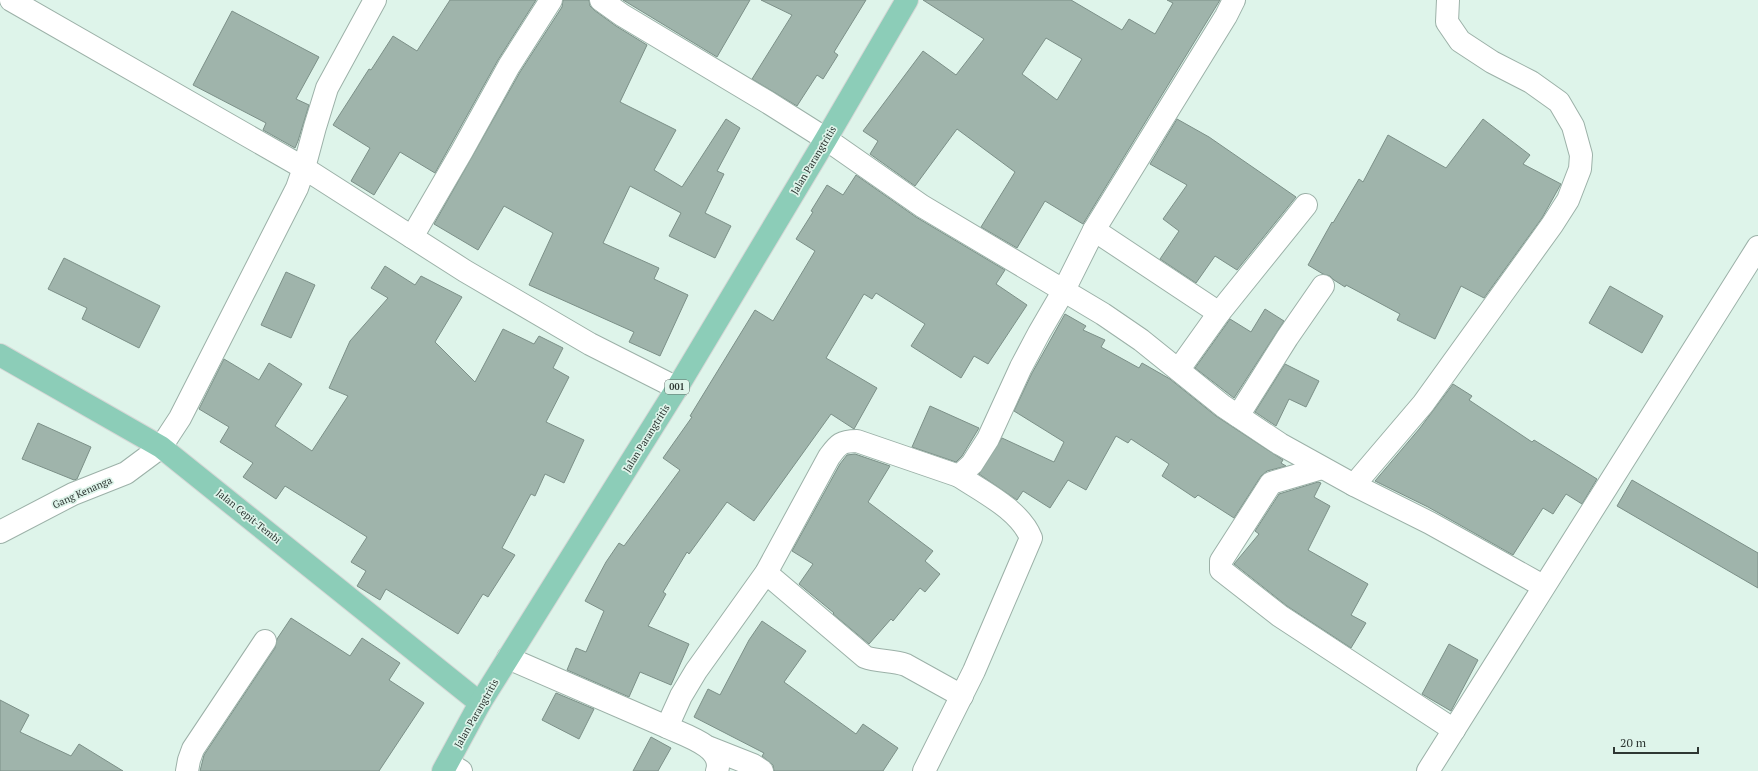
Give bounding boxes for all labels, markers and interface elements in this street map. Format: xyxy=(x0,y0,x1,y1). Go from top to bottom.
street label: Jalan Parangtritis xyxy=(788,124,839,197)
road number: 001 xyxy=(665,380,689,394)
street label: Jalan Parangtritis xyxy=(620,402,672,475)
street label: Gang Kenanga xyxy=(50,474,114,511)
street label: Jalan Cepit-Tembi xyxy=(214,486,284,546)
street label: Jalan Parangtritis xyxy=(451,676,501,750)
scale bar xyxy=(1614,729,1698,755)
text: 20 m xyxy=(1620,735,1647,750)

